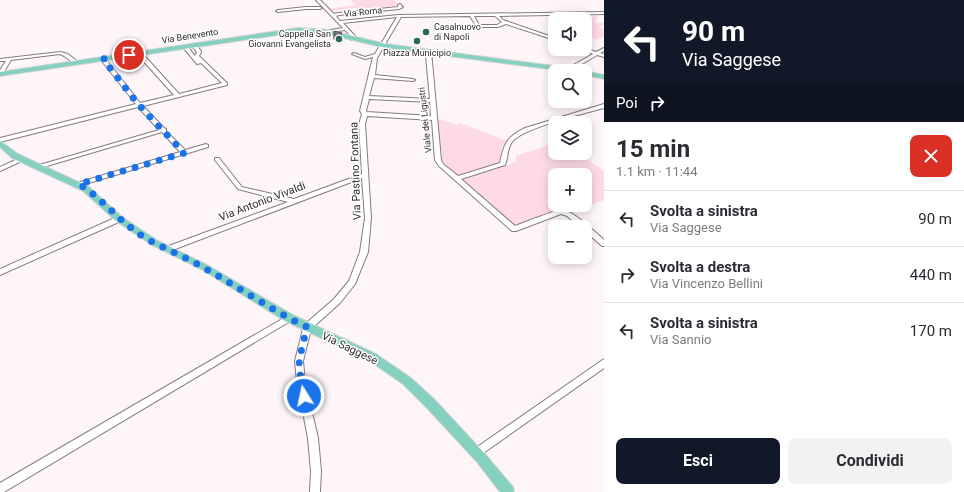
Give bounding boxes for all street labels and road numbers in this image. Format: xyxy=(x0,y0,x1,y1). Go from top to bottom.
street label: Via Roma xyxy=(343,5,383,19)
street label: Via Benevento xyxy=(161,27,219,45)
street label: Viale dei Ligustri xyxy=(417,87,433,153)
street label: Via Pastino Fontana xyxy=(347,122,364,220)
street label: Via Antonio Vivaldi xyxy=(217,179,307,224)
street label: Via Saggese xyxy=(320,329,380,368)

